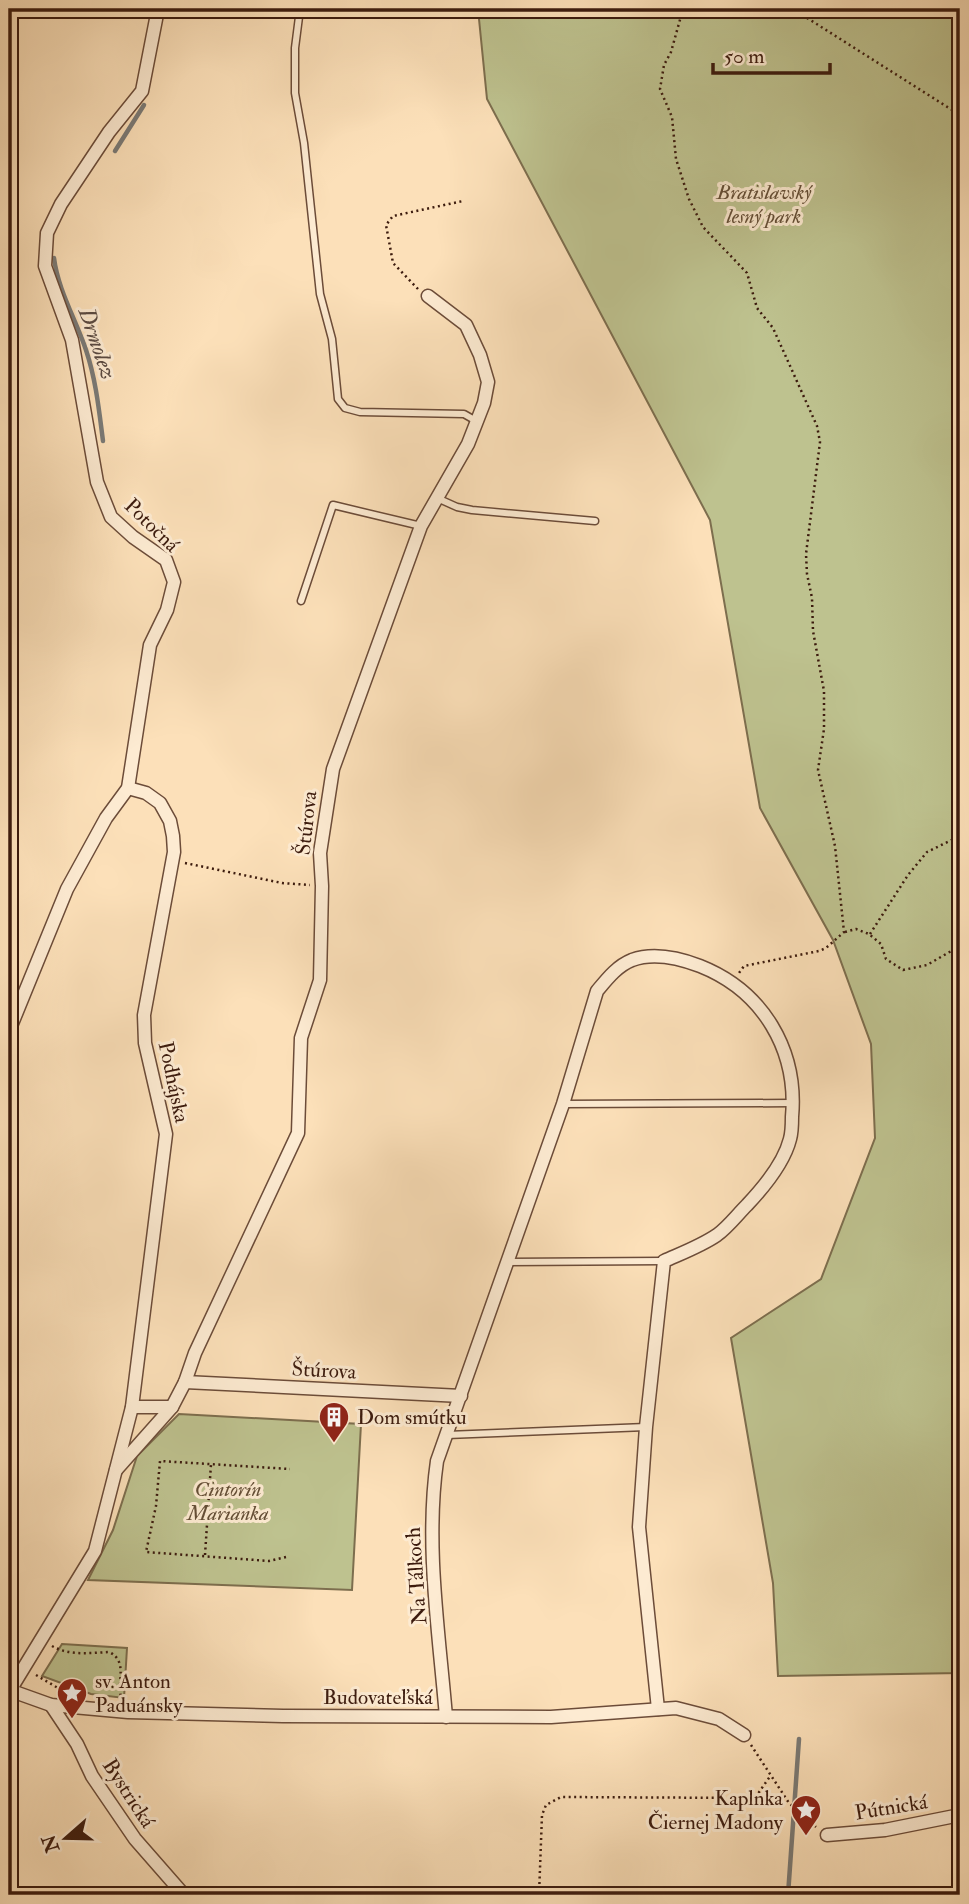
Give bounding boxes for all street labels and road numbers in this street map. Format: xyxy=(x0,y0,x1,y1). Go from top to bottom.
street label: Potočná xyxy=(118,493,185,558)
street label: Štúrova xyxy=(290,789,323,857)
street label: Podhájska xyxy=(152,1039,195,1126)
street label: Štúrova xyxy=(291,1355,357,1386)
street label: Na Tálkoch xyxy=(400,1526,433,1626)
street label: Budovateľská xyxy=(323,1684,433,1711)
street label: Bystrická xyxy=(96,1754,161,1833)
street label: Pútnická xyxy=(853,1788,930,1827)

